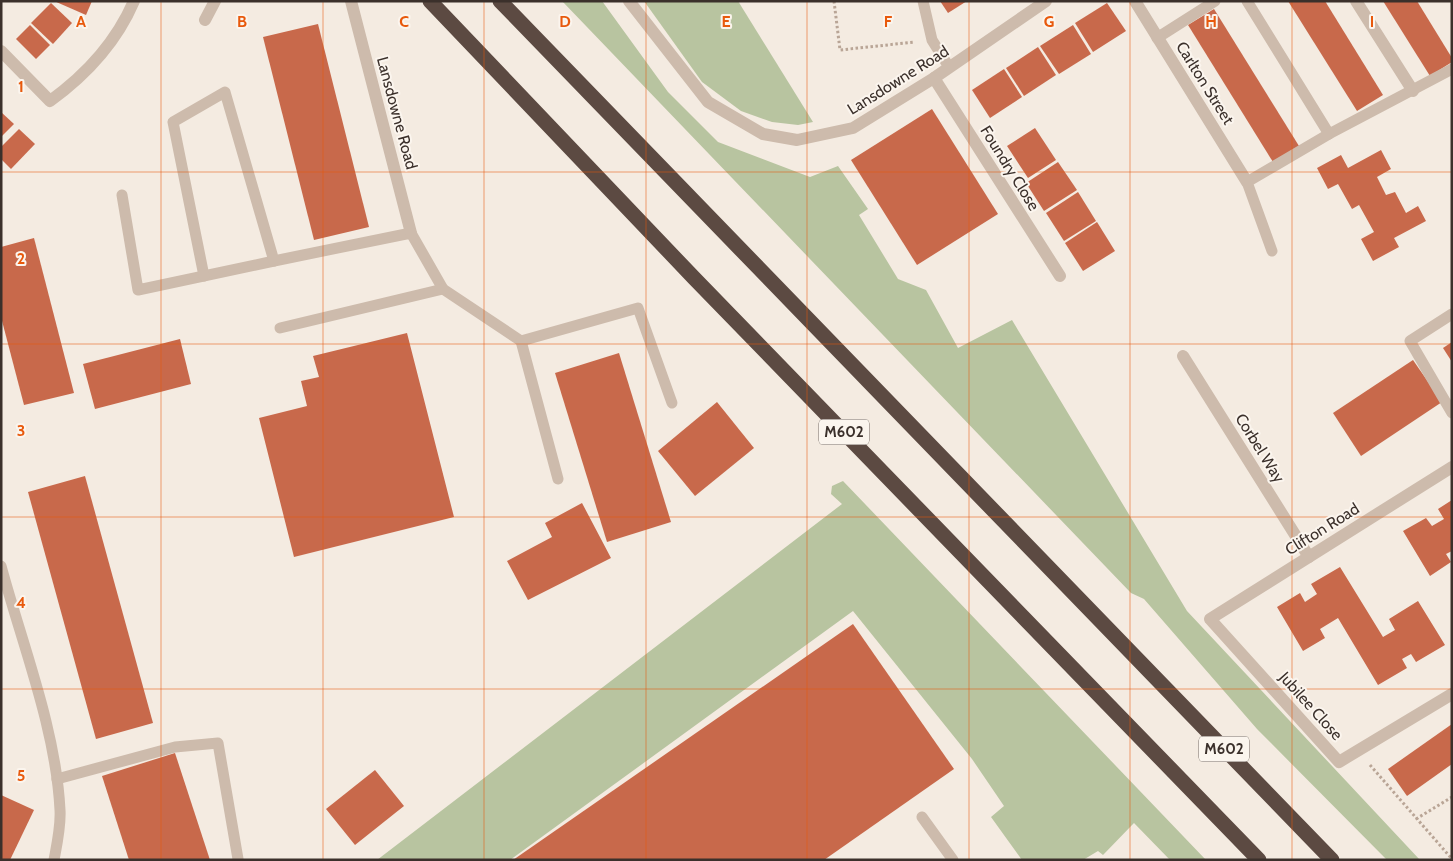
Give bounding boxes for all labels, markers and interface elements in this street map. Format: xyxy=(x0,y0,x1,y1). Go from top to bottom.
text: A xyxy=(76,12,86,31)
text: B xyxy=(237,12,247,31)
text: C xyxy=(399,12,409,31)
text: D xyxy=(559,12,571,31)
text: E xyxy=(721,12,731,31)
text: F xyxy=(884,12,893,31)
text: G xyxy=(1044,12,1054,31)
text: H xyxy=(1205,12,1217,31)
text: I xyxy=(1370,12,1374,31)
street label: Carlton Street xyxy=(1172,38,1238,128)
street label: Lansdowne Road xyxy=(844,41,952,119)
street label: Lansdowne Road xyxy=(373,55,421,171)
text: 1 xyxy=(18,77,24,96)
street label: Foundry Close xyxy=(976,122,1044,214)
text: 2 xyxy=(17,249,25,268)
street label: Corbel Way xyxy=(1231,410,1289,486)
road number: M602 xyxy=(819,420,869,444)
text: 3 xyxy=(17,421,25,440)
street label: Clifton Road xyxy=(1281,499,1363,559)
text: 4 xyxy=(16,593,26,612)
street label: Jubilee Close xyxy=(1275,667,1347,744)
road number: M602 xyxy=(1199,736,1249,762)
text: 5 xyxy=(17,766,25,785)

